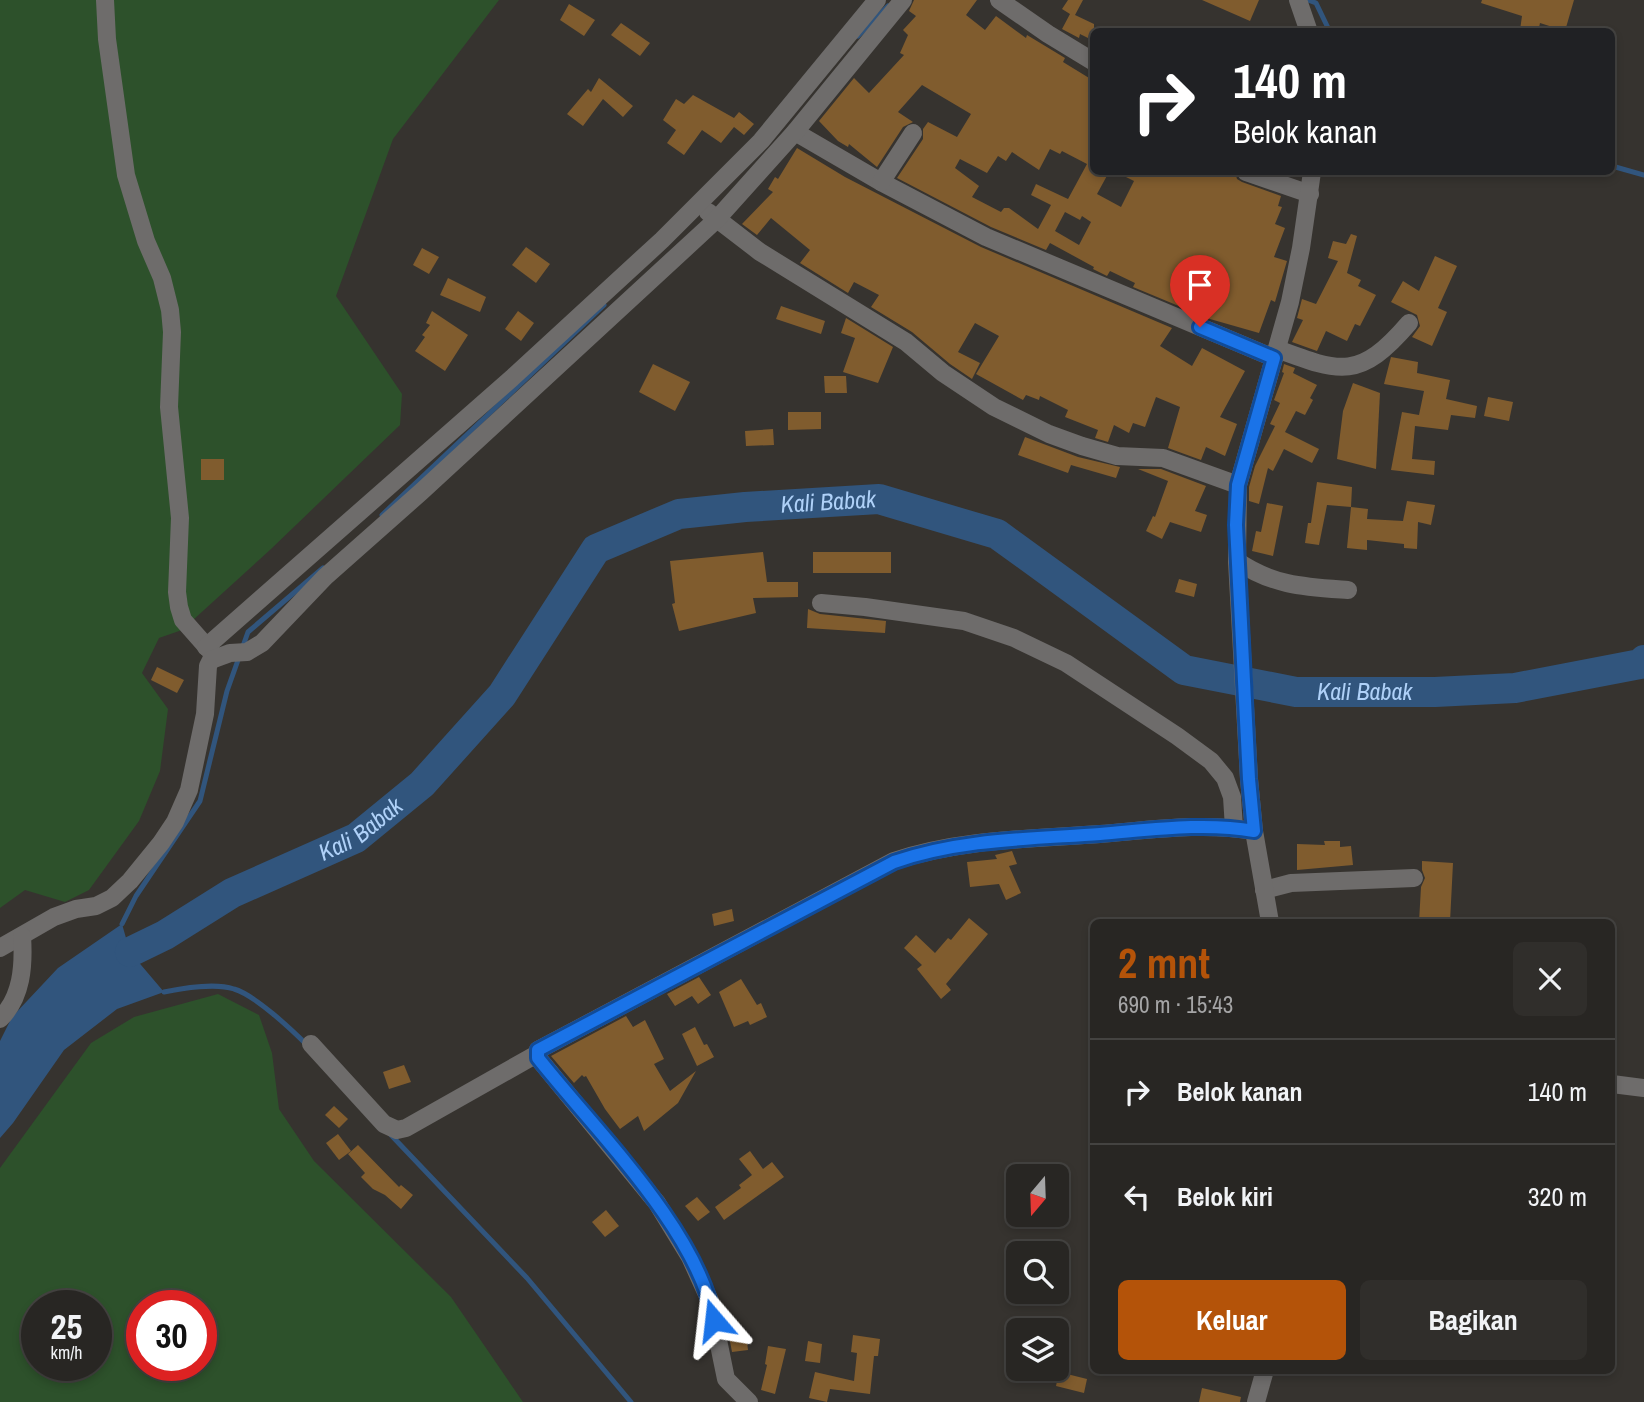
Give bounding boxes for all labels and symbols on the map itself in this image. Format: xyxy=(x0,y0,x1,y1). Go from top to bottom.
pin xyxy=(1170,255,1230,327)
water label: Kali Babak xyxy=(780,482,878,520)
water label: Kali Babak xyxy=(1317,675,1413,707)
water label: Kali Babak xyxy=(313,789,410,868)
north arrow xyxy=(1006,1164,1069,1227)
position arrow xyxy=(677,1283,751,1357)
speed limit sign: 30 xyxy=(126,1290,217,1381)

